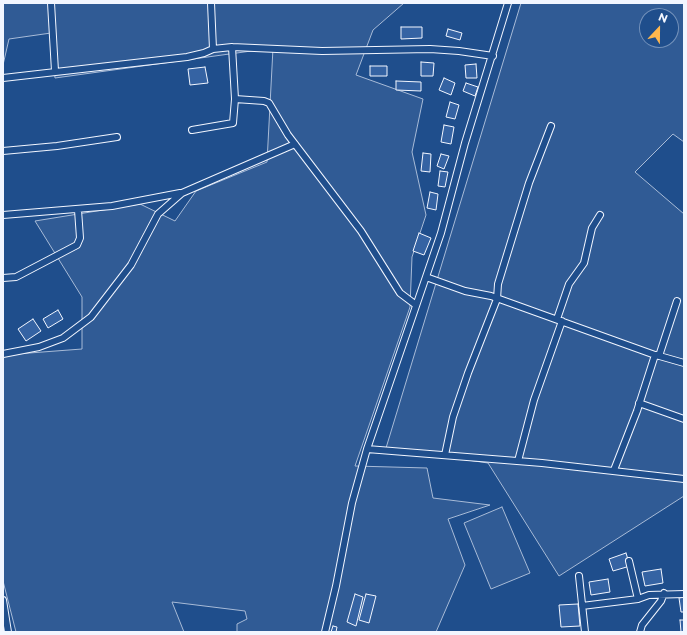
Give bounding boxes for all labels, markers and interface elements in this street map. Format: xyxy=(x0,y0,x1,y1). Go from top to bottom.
north arrow xyxy=(639,8,679,48)
text: N xyxy=(656,10,670,26)

